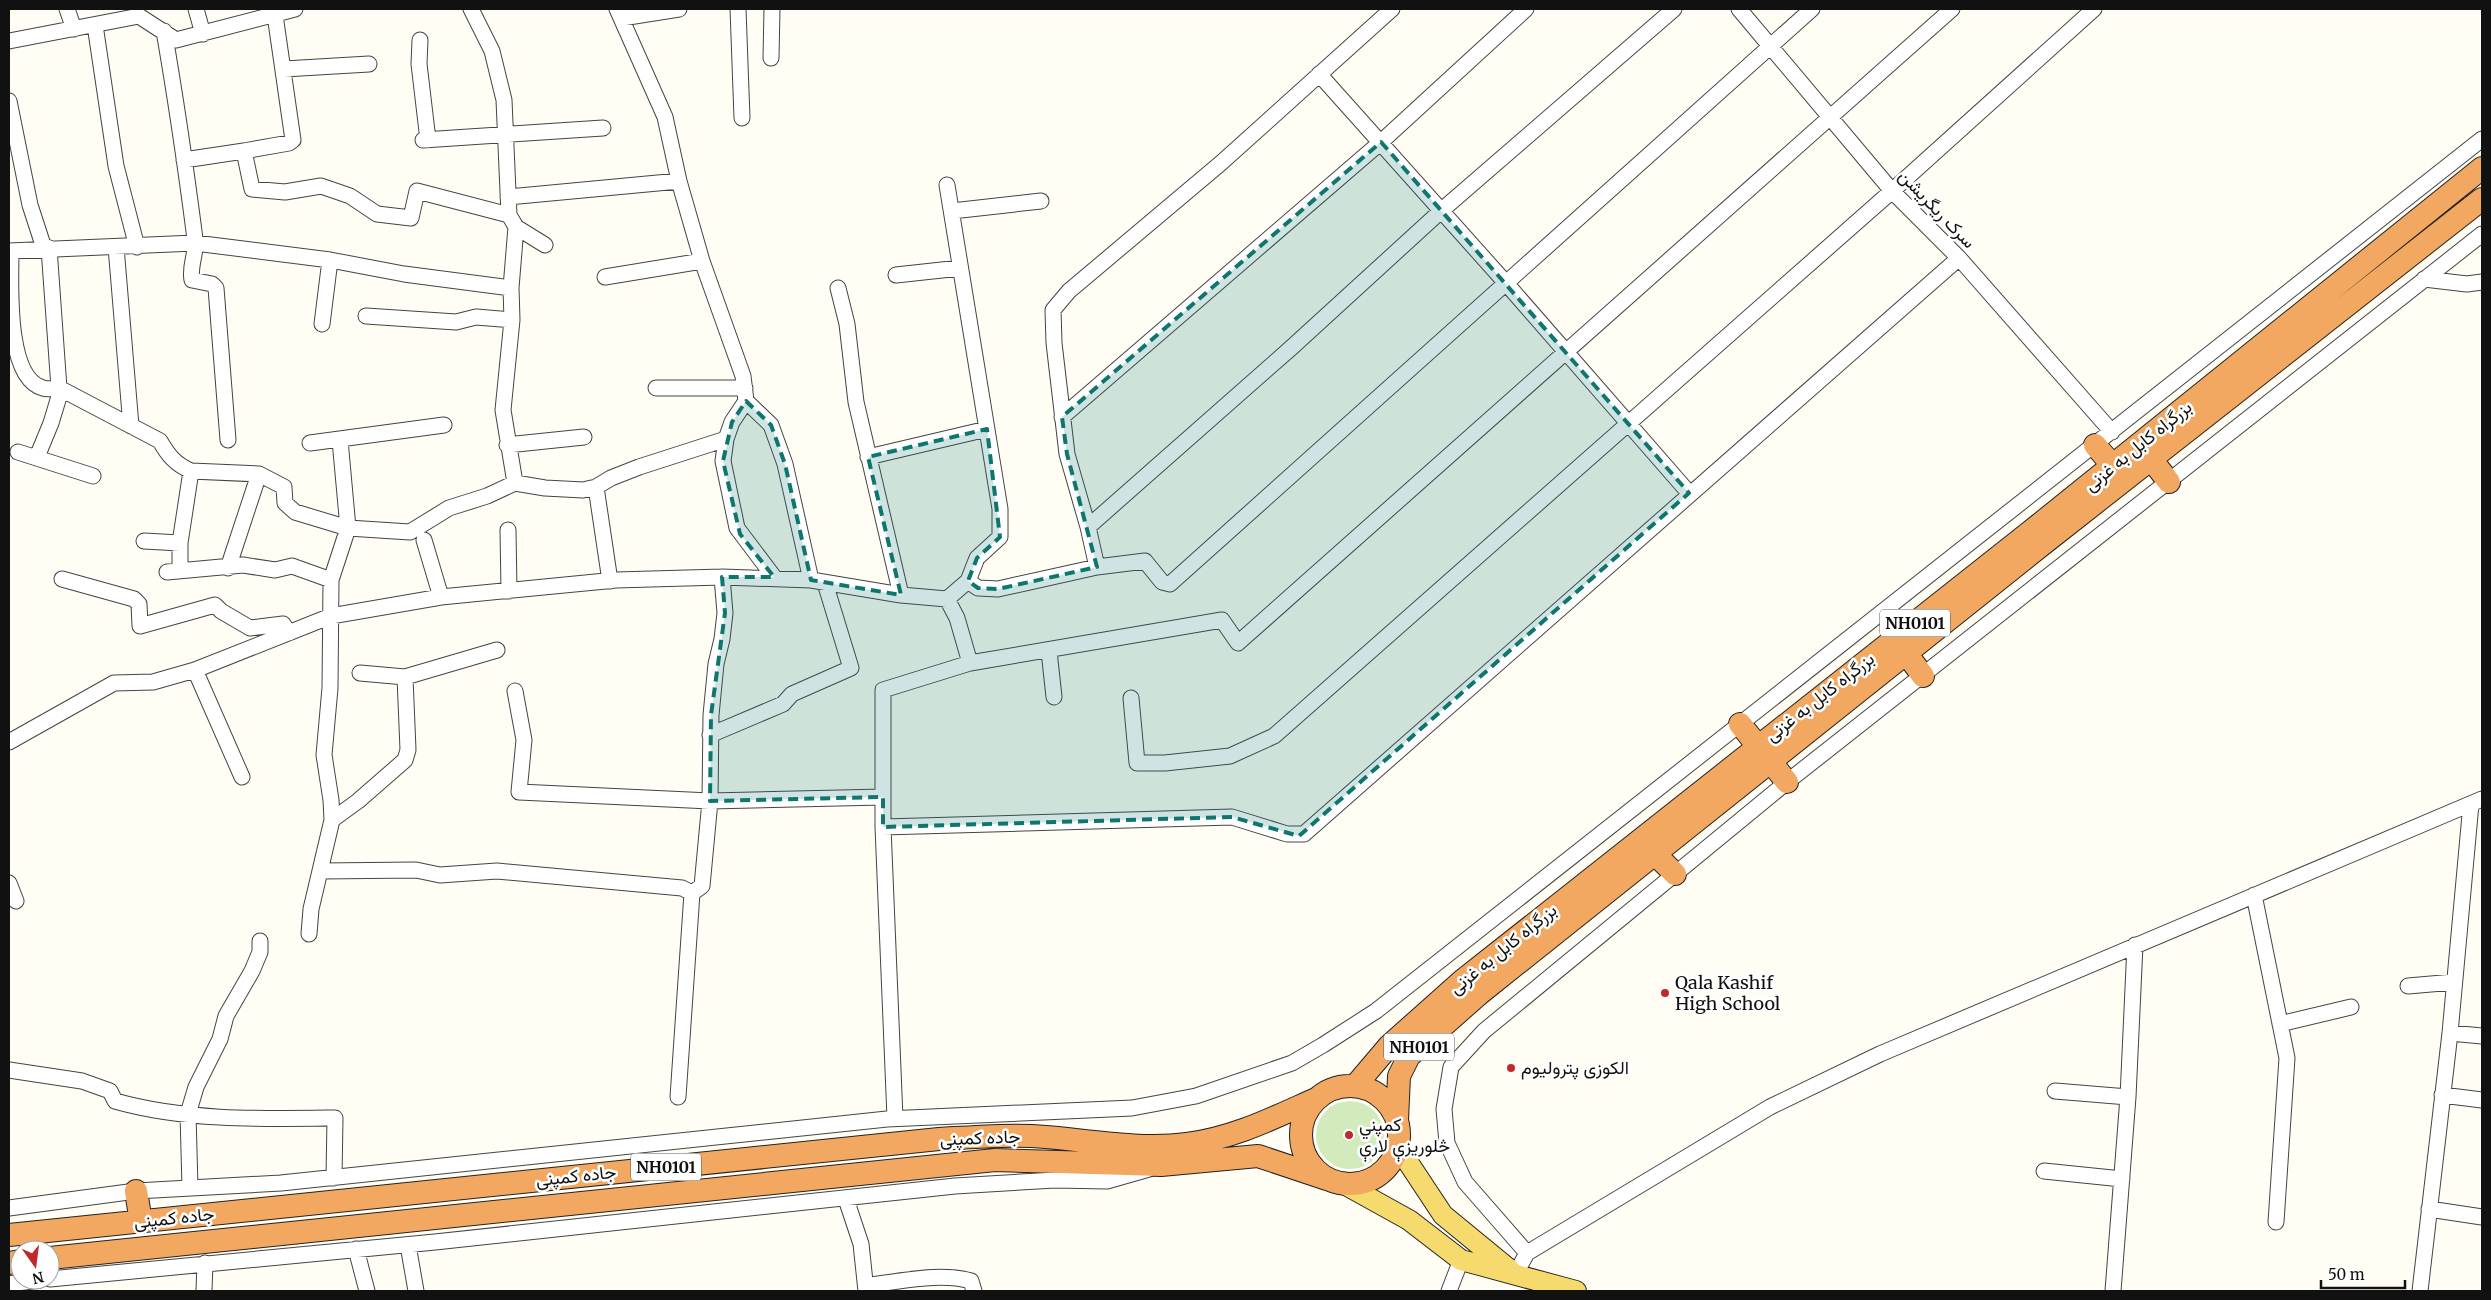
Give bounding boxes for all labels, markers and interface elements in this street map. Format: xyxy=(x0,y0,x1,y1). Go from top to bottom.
street label: سرک ریگریشن xyxy=(1894,164,1981,253)
street label: بزرگراه کابل به غزنی xyxy=(2079,395,2196,496)
road number: NH0101 xyxy=(1880,610,1950,636)
street label: بزرگراه کابل به غزنی xyxy=(1761,647,1879,746)
street label: بزرگراه کابل به غزنی xyxy=(1444,898,1561,999)
place label: Qala Kashif High School xyxy=(1675,971,1781,1015)
marker: Qala Kashif High School xyxy=(1659,987,1671,999)
road number: NH0101 xyxy=(1384,1034,1454,1060)
place label: الکوزی پترولیوم xyxy=(1521,1056,1629,1080)
marker: الکوزی پترولیوم xyxy=(1505,1062,1517,1074)
place label: کمپني څلوريزې لارې xyxy=(1359,1113,1450,1163)
street label: جاده کمپنی xyxy=(939,1125,1021,1151)
marker: کمپني څلوريزې لارې xyxy=(1343,1129,1355,1141)
road number: NH0101 xyxy=(631,1154,701,1180)
street label: جاده کمپنی xyxy=(535,1160,617,1192)
street label: جاده کمپنی xyxy=(133,1202,215,1234)
north arrow xyxy=(10,1240,60,1290)
scale bar xyxy=(2321,1258,2405,1290)
text: 50 m xyxy=(2328,1265,2365,1284)
text: N xyxy=(31,1268,46,1288)

